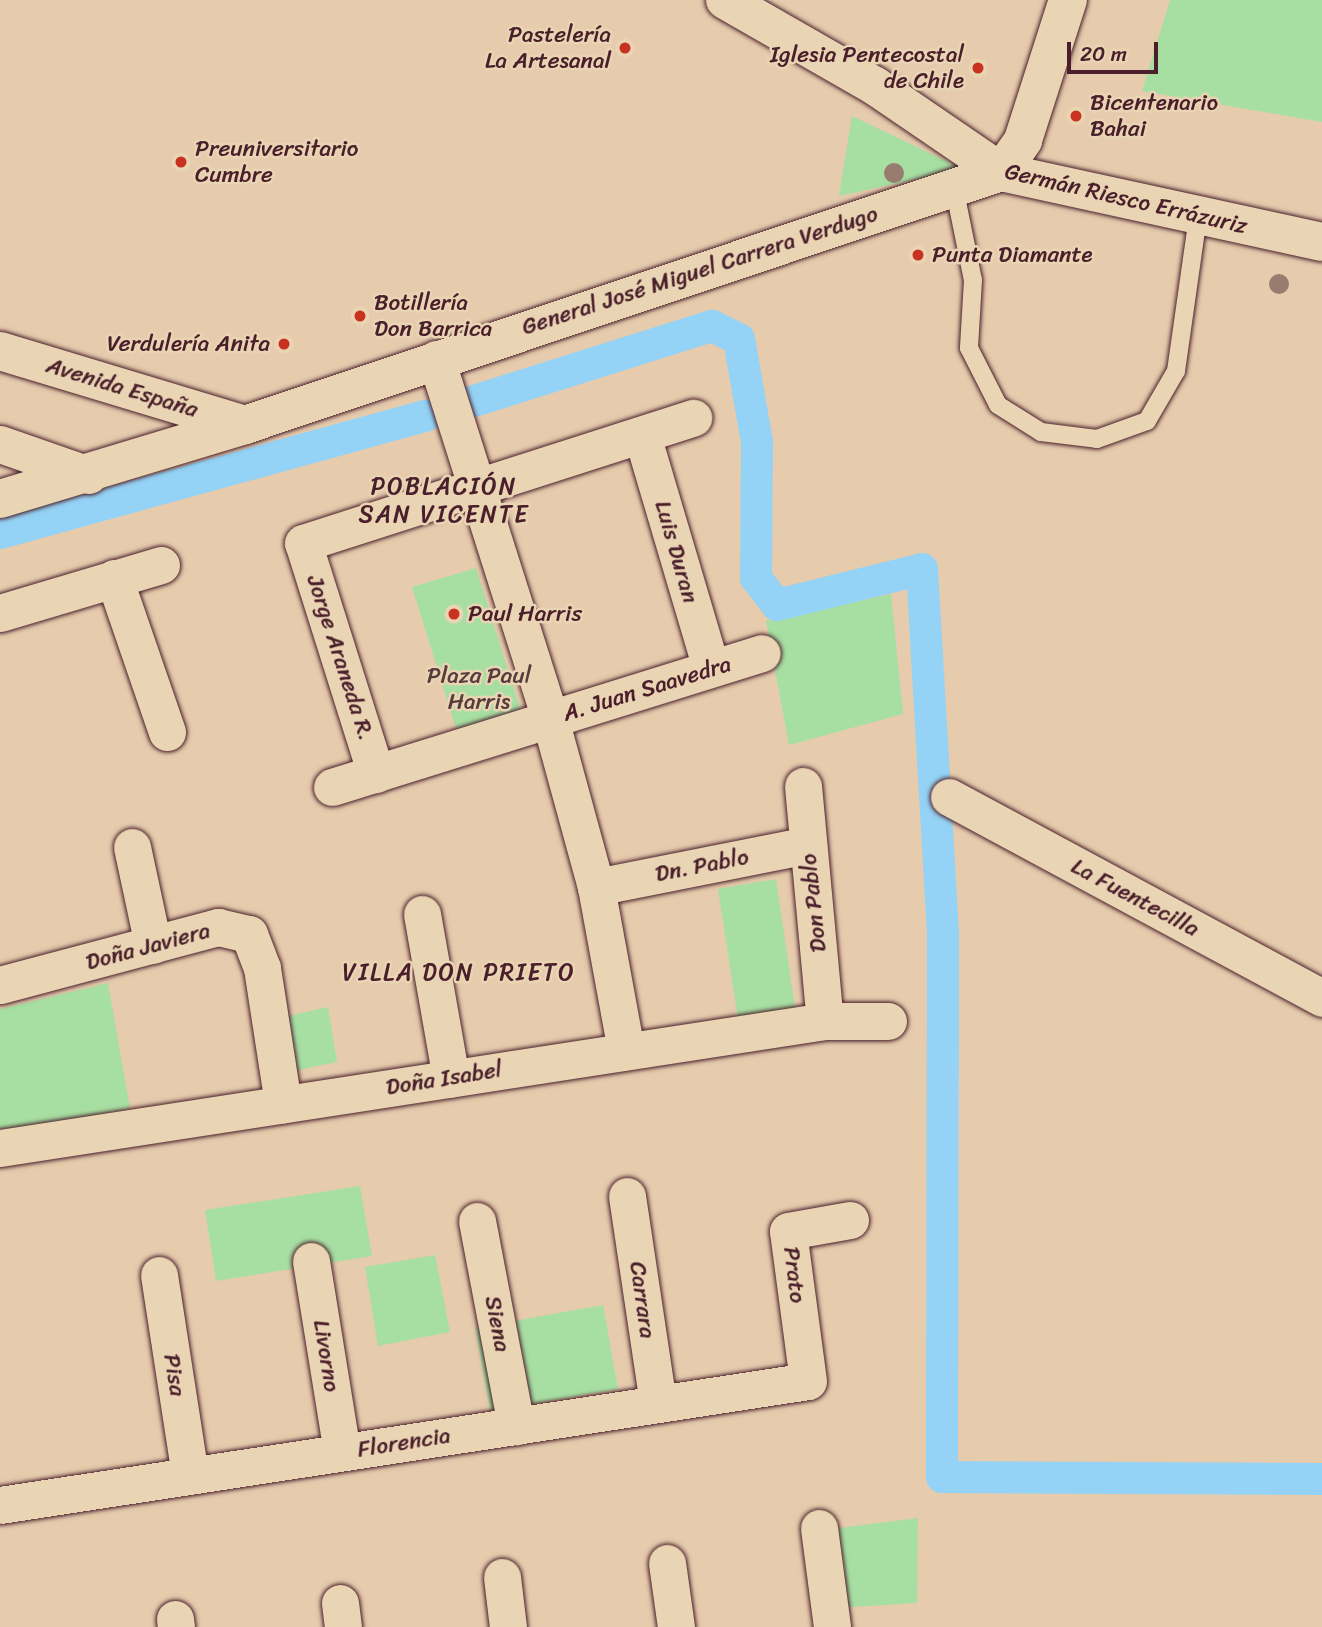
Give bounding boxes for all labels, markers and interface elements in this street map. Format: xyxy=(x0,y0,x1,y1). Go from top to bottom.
place label: Pastelería La Artesanal xyxy=(485,21,611,75)
scale bar xyxy=(1070,28,1161,72)
text: 20 m xyxy=(1080,35,1127,73)
marker: Pastelería La Artesanal xyxy=(617,40,633,56)
place label: Iglesia Pentecostal de Chile xyxy=(770,41,964,95)
marker: Iglesia Pentecostal de Chile xyxy=(970,60,986,76)
place label: Bicentenario Bahai xyxy=(1090,89,1218,143)
marker: Bicentenario Bahai xyxy=(1068,108,1084,124)
place label: Preuniversitario Cumbre xyxy=(195,135,358,189)
marker: Preuniversitario Cumbre xyxy=(173,154,189,170)
street label: Germán Riesco Errázuriz xyxy=(1002,158,1250,240)
street label: General José Miguel Carrera Verdugo xyxy=(519,200,881,342)
place label: Punta Diamante xyxy=(932,241,1093,269)
marker: Punta Diamante xyxy=(910,247,926,263)
place label: Botillería Don Barrica xyxy=(374,289,492,343)
marker: Botillería Don Barrica xyxy=(352,308,368,324)
place label: Verdulería Anita xyxy=(106,330,270,358)
marker: Verdulería Anita xyxy=(276,336,292,352)
street label: Avenida España xyxy=(43,352,201,424)
district label: POBLACIÓN SAN VICENTE xyxy=(360,473,528,529)
street label: Luis Duran xyxy=(648,498,704,606)
street label: Jorge Araneda R. xyxy=(300,572,380,744)
place label: Paul Harris xyxy=(468,600,581,628)
marker: Paul Harris xyxy=(446,606,462,622)
street label: A. Juan Saavedra xyxy=(560,650,734,728)
park label: Plaza Paul Harris xyxy=(427,662,531,716)
street label: Dn. Pablo xyxy=(653,843,751,889)
street label: Don Pablo xyxy=(795,852,833,954)
street label: La Fuentecilla xyxy=(1066,853,1204,943)
street label: Doña Javiera xyxy=(83,917,213,977)
district label: VILLA DON PRIETO xyxy=(345,959,573,987)
street label: Doña Isabel xyxy=(384,1056,504,1102)
street label: Prato xyxy=(777,1245,811,1305)
street label: Carrara xyxy=(623,1260,661,1340)
street label: Siena xyxy=(478,1294,516,1354)
street label: Livorno xyxy=(307,1318,345,1394)
street label: Pisa xyxy=(157,1352,191,1398)
street label: Florencia xyxy=(355,1422,453,1464)

